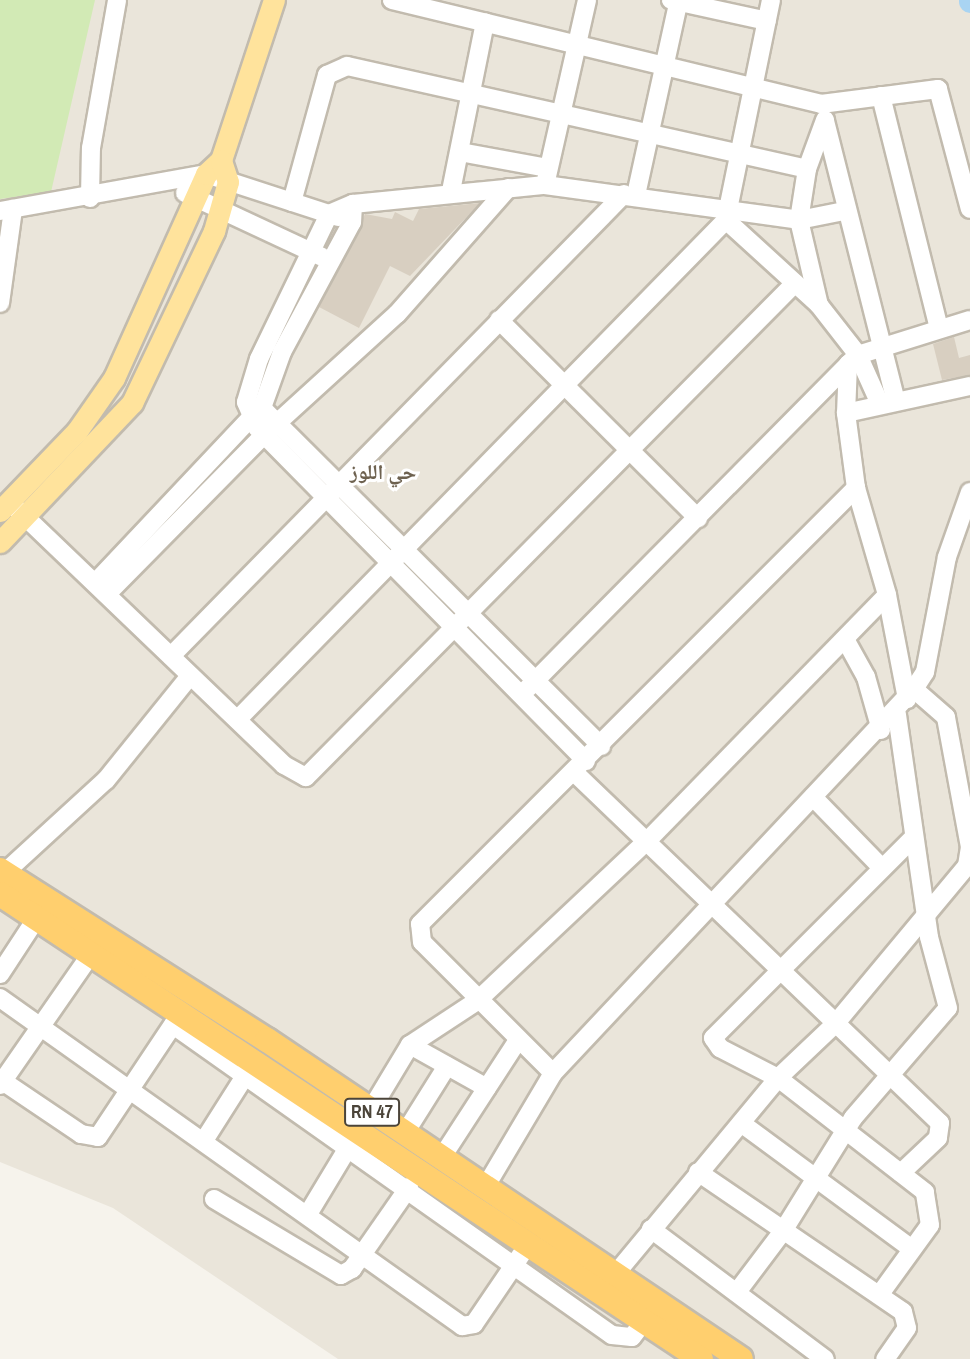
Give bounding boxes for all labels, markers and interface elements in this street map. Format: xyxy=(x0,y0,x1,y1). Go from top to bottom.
district label: حي اللوز xyxy=(350,459,416,485)
road number: RN 47 xyxy=(344,1098,400,1126)

